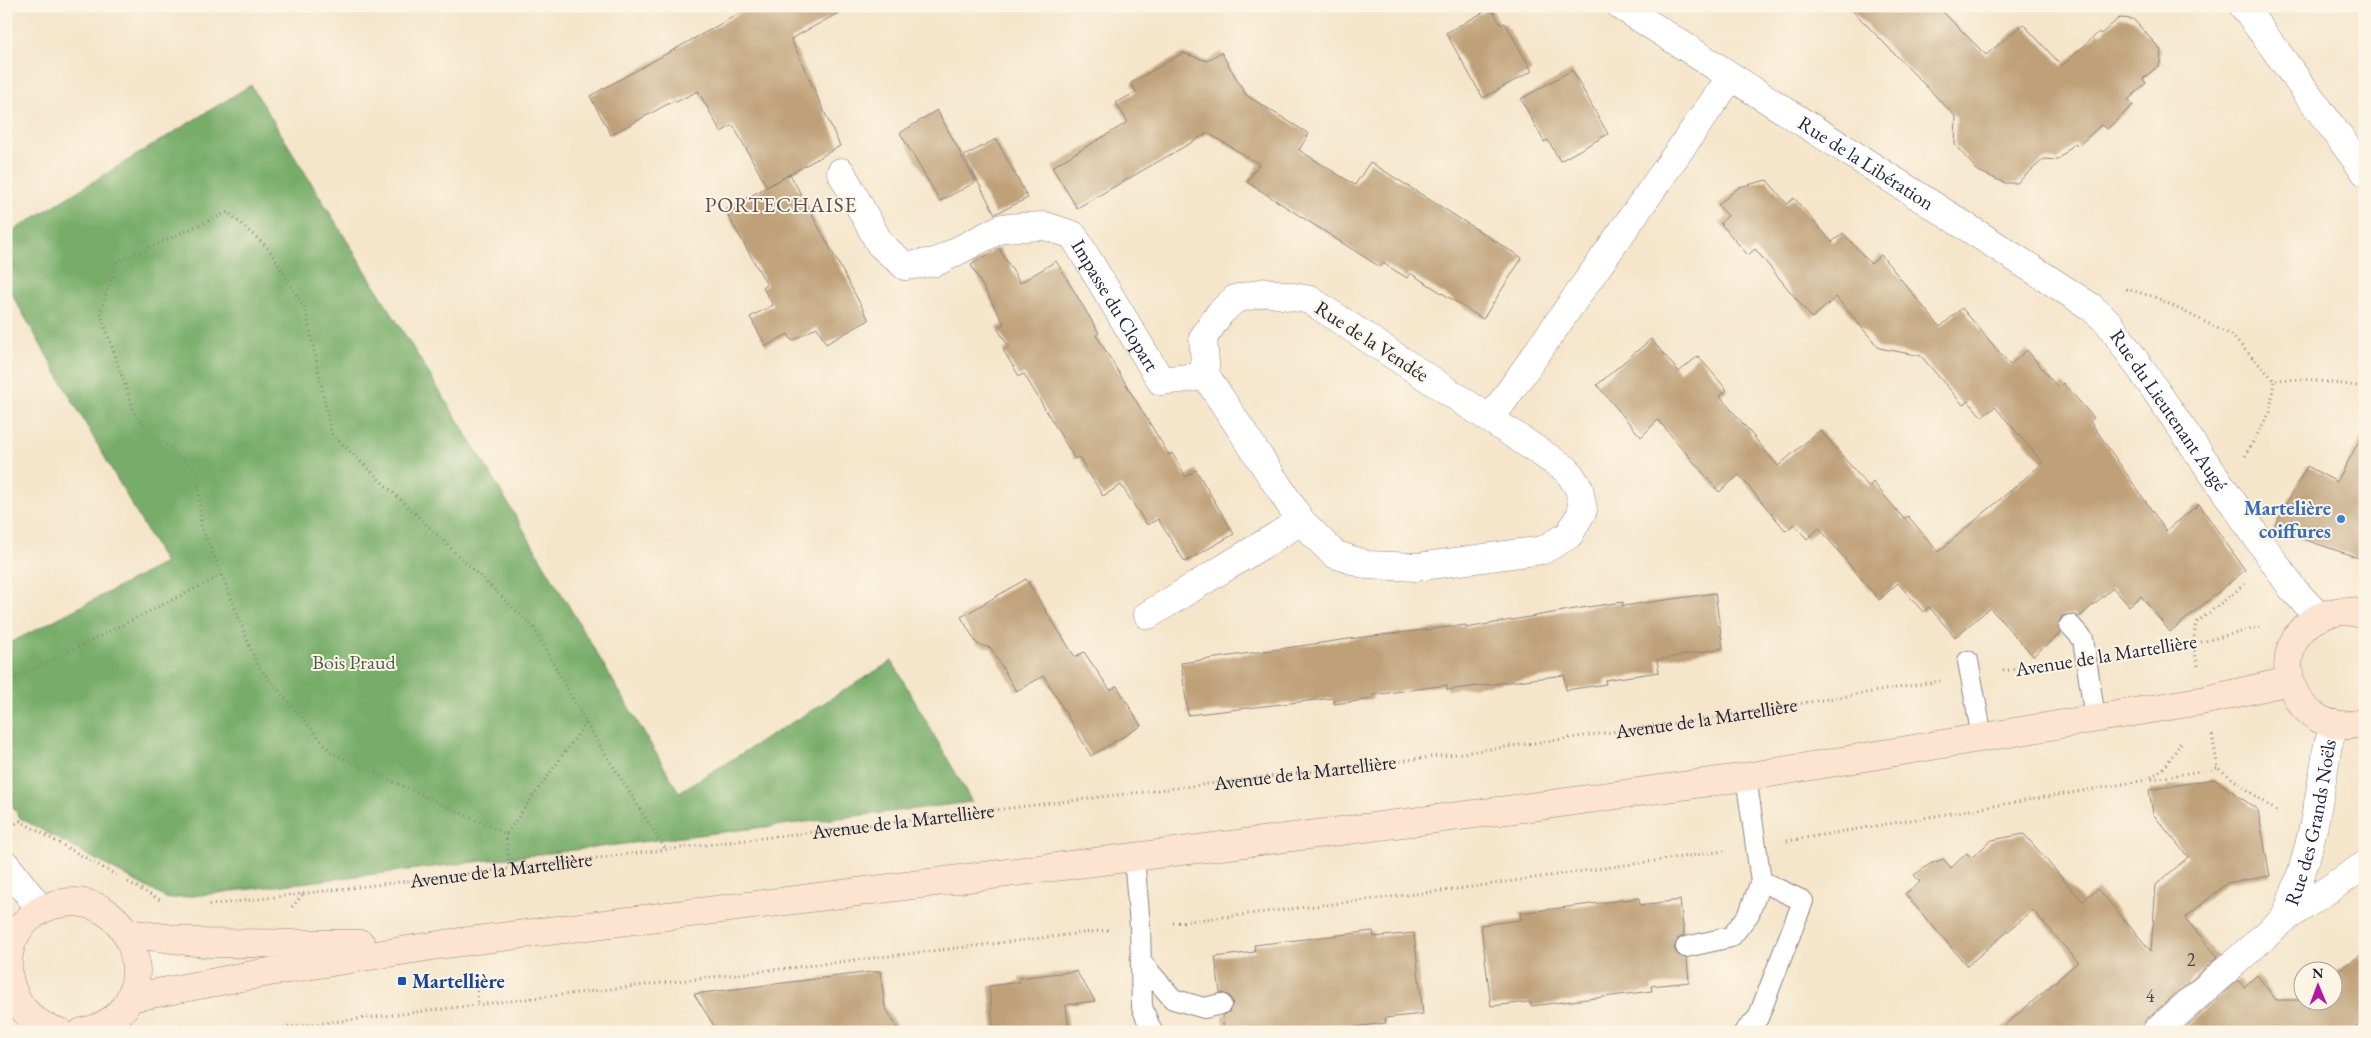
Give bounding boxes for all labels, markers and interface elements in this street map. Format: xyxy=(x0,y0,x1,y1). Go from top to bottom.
street label: Rue de la Libération xyxy=(1793,110,1939,216)
district label: PORTECHAISE xyxy=(705,191,857,218)
street label: Impasse du Clopart xyxy=(1066,234,1165,377)
street label: Rue de la Vendée xyxy=(1310,295,1434,388)
street label: Rue du Lieutenant Augé xyxy=(2104,324,2234,496)
place label: Martelière coiffures xyxy=(2244,495,2331,544)
marker: Martelière coiffures xyxy=(2335,513,2347,525)
street label: Avenue de la Martellière xyxy=(2012,628,2199,682)
park label: Bois Praud xyxy=(312,649,397,675)
street label: Avenue de la Martellière xyxy=(1613,691,1799,745)
street label: Rue des Grands Noëls xyxy=(2278,735,2342,909)
street label: Avenue de la Martellière xyxy=(1211,748,1398,796)
street label: Avenue de la Martellière xyxy=(809,797,996,845)
street label: Avenue de la Martellière xyxy=(407,846,594,894)
house number: 2 xyxy=(2187,948,2196,971)
north arrow xyxy=(2294,960,2344,1010)
text: N xyxy=(2312,964,2324,982)
place label: Martellière xyxy=(412,968,505,994)
marker: Martellière xyxy=(396,975,408,987)
house number: 4 xyxy=(2146,984,2155,1007)

